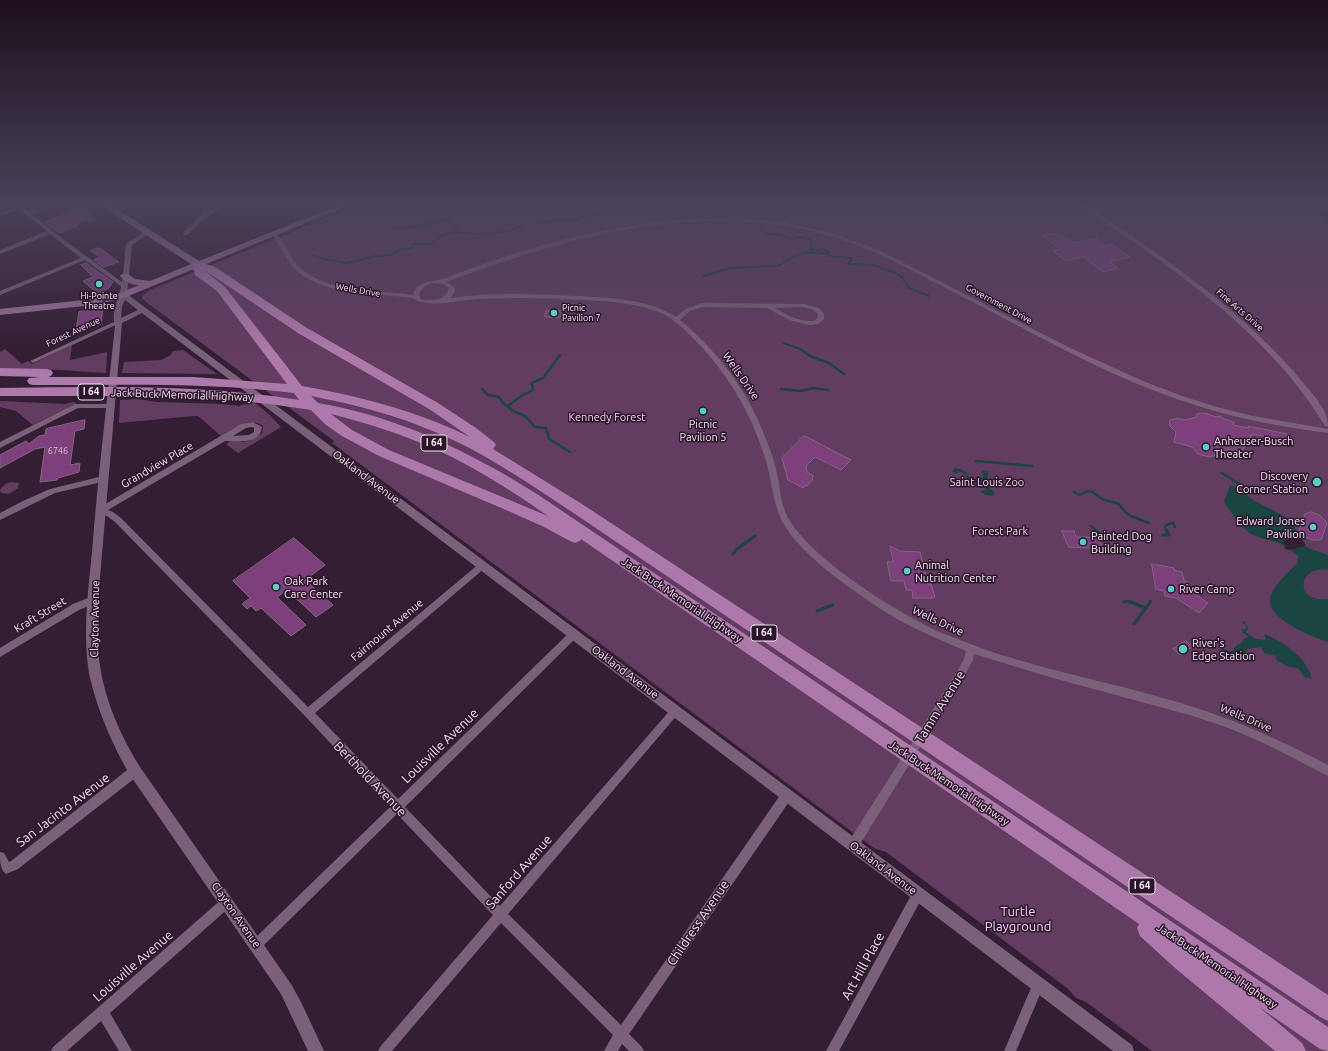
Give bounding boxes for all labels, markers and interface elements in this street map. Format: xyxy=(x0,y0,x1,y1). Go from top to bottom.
marker: Hi-Pointe Theatre xyxy=(94,279,104,289)
street label: Wells Drive xyxy=(335,281,381,299)
street label: Government Drive xyxy=(964,282,1034,326)
street label: Fine Arts Drive xyxy=(1214,287,1266,333)
place label: Hi-Pointe Theatre xyxy=(80,291,118,312)
place label: Picnic Pavilion 7 xyxy=(562,303,601,324)
marker: Picnic Pavilion 7 xyxy=(549,308,559,318)
street label: Forest Avenue xyxy=(44,315,102,349)
street label: Wells Drive xyxy=(720,350,762,402)
road number: I 64 xyxy=(78,384,104,400)
street label: Jack Buck Memorial Highway xyxy=(111,386,253,404)
marker: Picnic Pavilion 5 xyxy=(698,406,708,416)
park label: Kennedy Forest xyxy=(568,410,646,424)
place label: Picnic Pavilion 5 xyxy=(679,417,727,443)
place label: Anheuser-Busch Theater xyxy=(1214,434,1293,460)
road number: I 64 xyxy=(421,435,447,451)
street label: Grandview Place xyxy=(119,439,195,491)
marker: Anheuser-Busch Theater xyxy=(1201,442,1211,452)
house number: 6746 xyxy=(48,446,68,456)
street label: Oakland Avenue xyxy=(330,447,402,507)
place label: Discovery Corner Station xyxy=(1236,469,1308,495)
park label: Saint Louis Zoo xyxy=(950,475,1024,489)
marker: Discovery Corner Station xyxy=(1311,476,1323,488)
place label: Edward Jones Pavilion xyxy=(1236,514,1305,540)
marker: Edward Jones Pavilion xyxy=(1308,522,1318,532)
park label: Forest Park xyxy=(972,524,1028,538)
place label: Painted Dog Building xyxy=(1091,529,1152,555)
marker: Painted Dog Building xyxy=(1078,537,1088,547)
street label: Jack Buck Memorial Highway xyxy=(619,555,745,645)
place label: Animal Nutrition Center xyxy=(915,558,996,584)
marker: Animal Nutrition Center xyxy=(902,566,912,576)
place label: Oak Park Care Center xyxy=(284,574,343,600)
street label: Clayton Avenue xyxy=(88,580,102,658)
marker: Oak Park Care Center xyxy=(271,582,281,592)
place label: River Camp xyxy=(1179,582,1235,596)
marker: River Camp xyxy=(1166,584,1176,594)
street label: Kraft Street xyxy=(12,594,68,636)
street label: Fairmount Avenue xyxy=(348,596,426,664)
street label: Wells Drive xyxy=(910,603,966,639)
road number: I 64 xyxy=(751,625,777,641)
place label: River's Edge Station xyxy=(1192,636,1255,662)
street label: Oakland Avenue xyxy=(589,642,661,702)
marker: River's Edge Station xyxy=(1177,643,1189,655)
street label: Tamm Avenue xyxy=(911,668,969,746)
street label: Wells Drive xyxy=(1218,701,1274,735)
street label: Louisville Avenue xyxy=(398,705,482,787)
street label: Berthold Avenue xyxy=(330,738,410,820)
street label: Jack Buck Memorial Highway xyxy=(886,738,1012,828)
street label: San Jacinto Avenue xyxy=(13,770,113,850)
street label: Sanford Avenue xyxy=(483,832,555,912)
street label: Oakland Avenue xyxy=(847,838,919,898)
street label: Childress Avenue xyxy=(664,877,732,969)
road number: I 64 xyxy=(1129,878,1155,894)
street label: Clayton Avenue xyxy=(208,880,264,950)
park label: Turtle Playground xyxy=(985,904,1051,935)
street label: Jack Buck Memorial Highway xyxy=(1154,921,1280,1011)
street label: Louisville Avenue xyxy=(90,927,176,1005)
street label: Art Hill Place xyxy=(838,930,888,1002)

